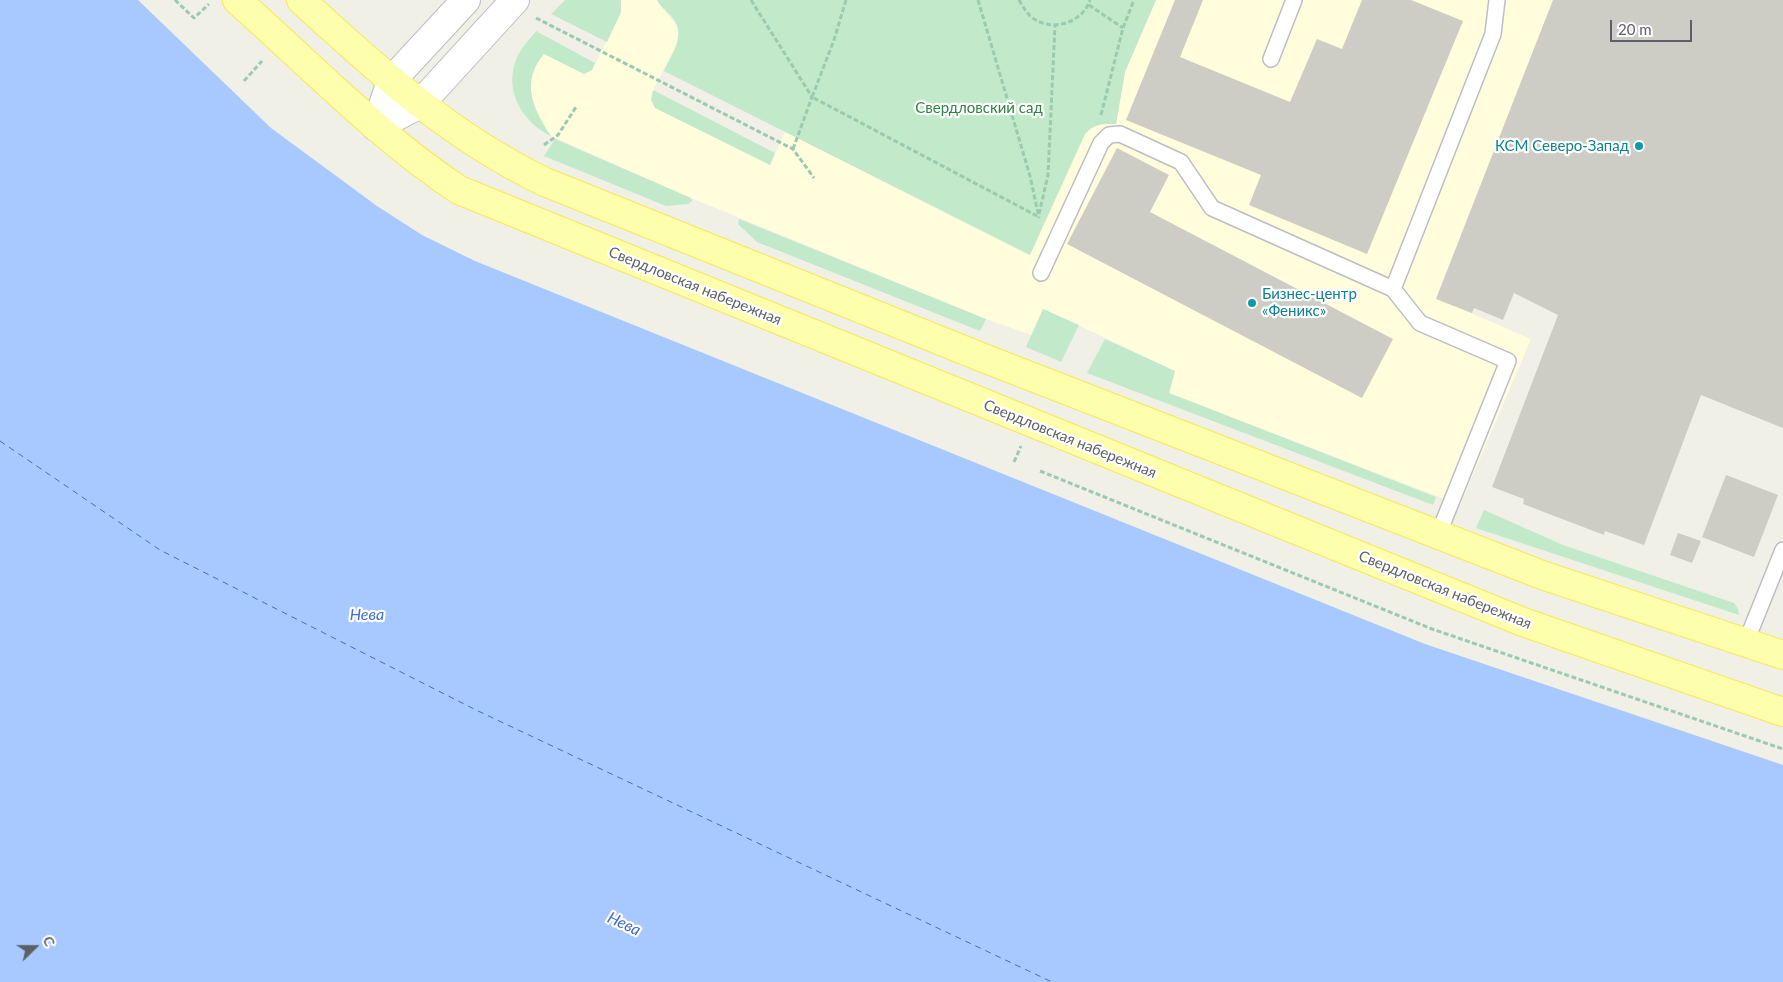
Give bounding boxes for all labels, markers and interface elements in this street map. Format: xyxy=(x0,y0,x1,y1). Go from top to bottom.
scale bar xyxy=(1613,10,1696,42)
text: 20 m xyxy=(1618,20,1652,38)
park label: Свердловский сад xyxy=(915,99,1043,117)
place label: КСМ Северо-Запад xyxy=(1495,137,1629,155)
marker: КСМ Северо-Запад xyxy=(1633,140,1645,152)
street label: Свердловская набережная xyxy=(606,243,784,329)
place label: Бизнес-центр «Феникс» xyxy=(1262,285,1357,320)
marker: Бизнес-центр «Феникс» xyxy=(1246,297,1258,309)
street label: Свердловская набережная xyxy=(981,396,1159,482)
street label: Свердловская набережная xyxy=(1356,547,1534,633)
water label: Нева xyxy=(350,605,384,625)
water label: Нева xyxy=(604,908,644,940)
north arrow xyxy=(10,922,60,972)
text: С xyxy=(40,934,59,949)

